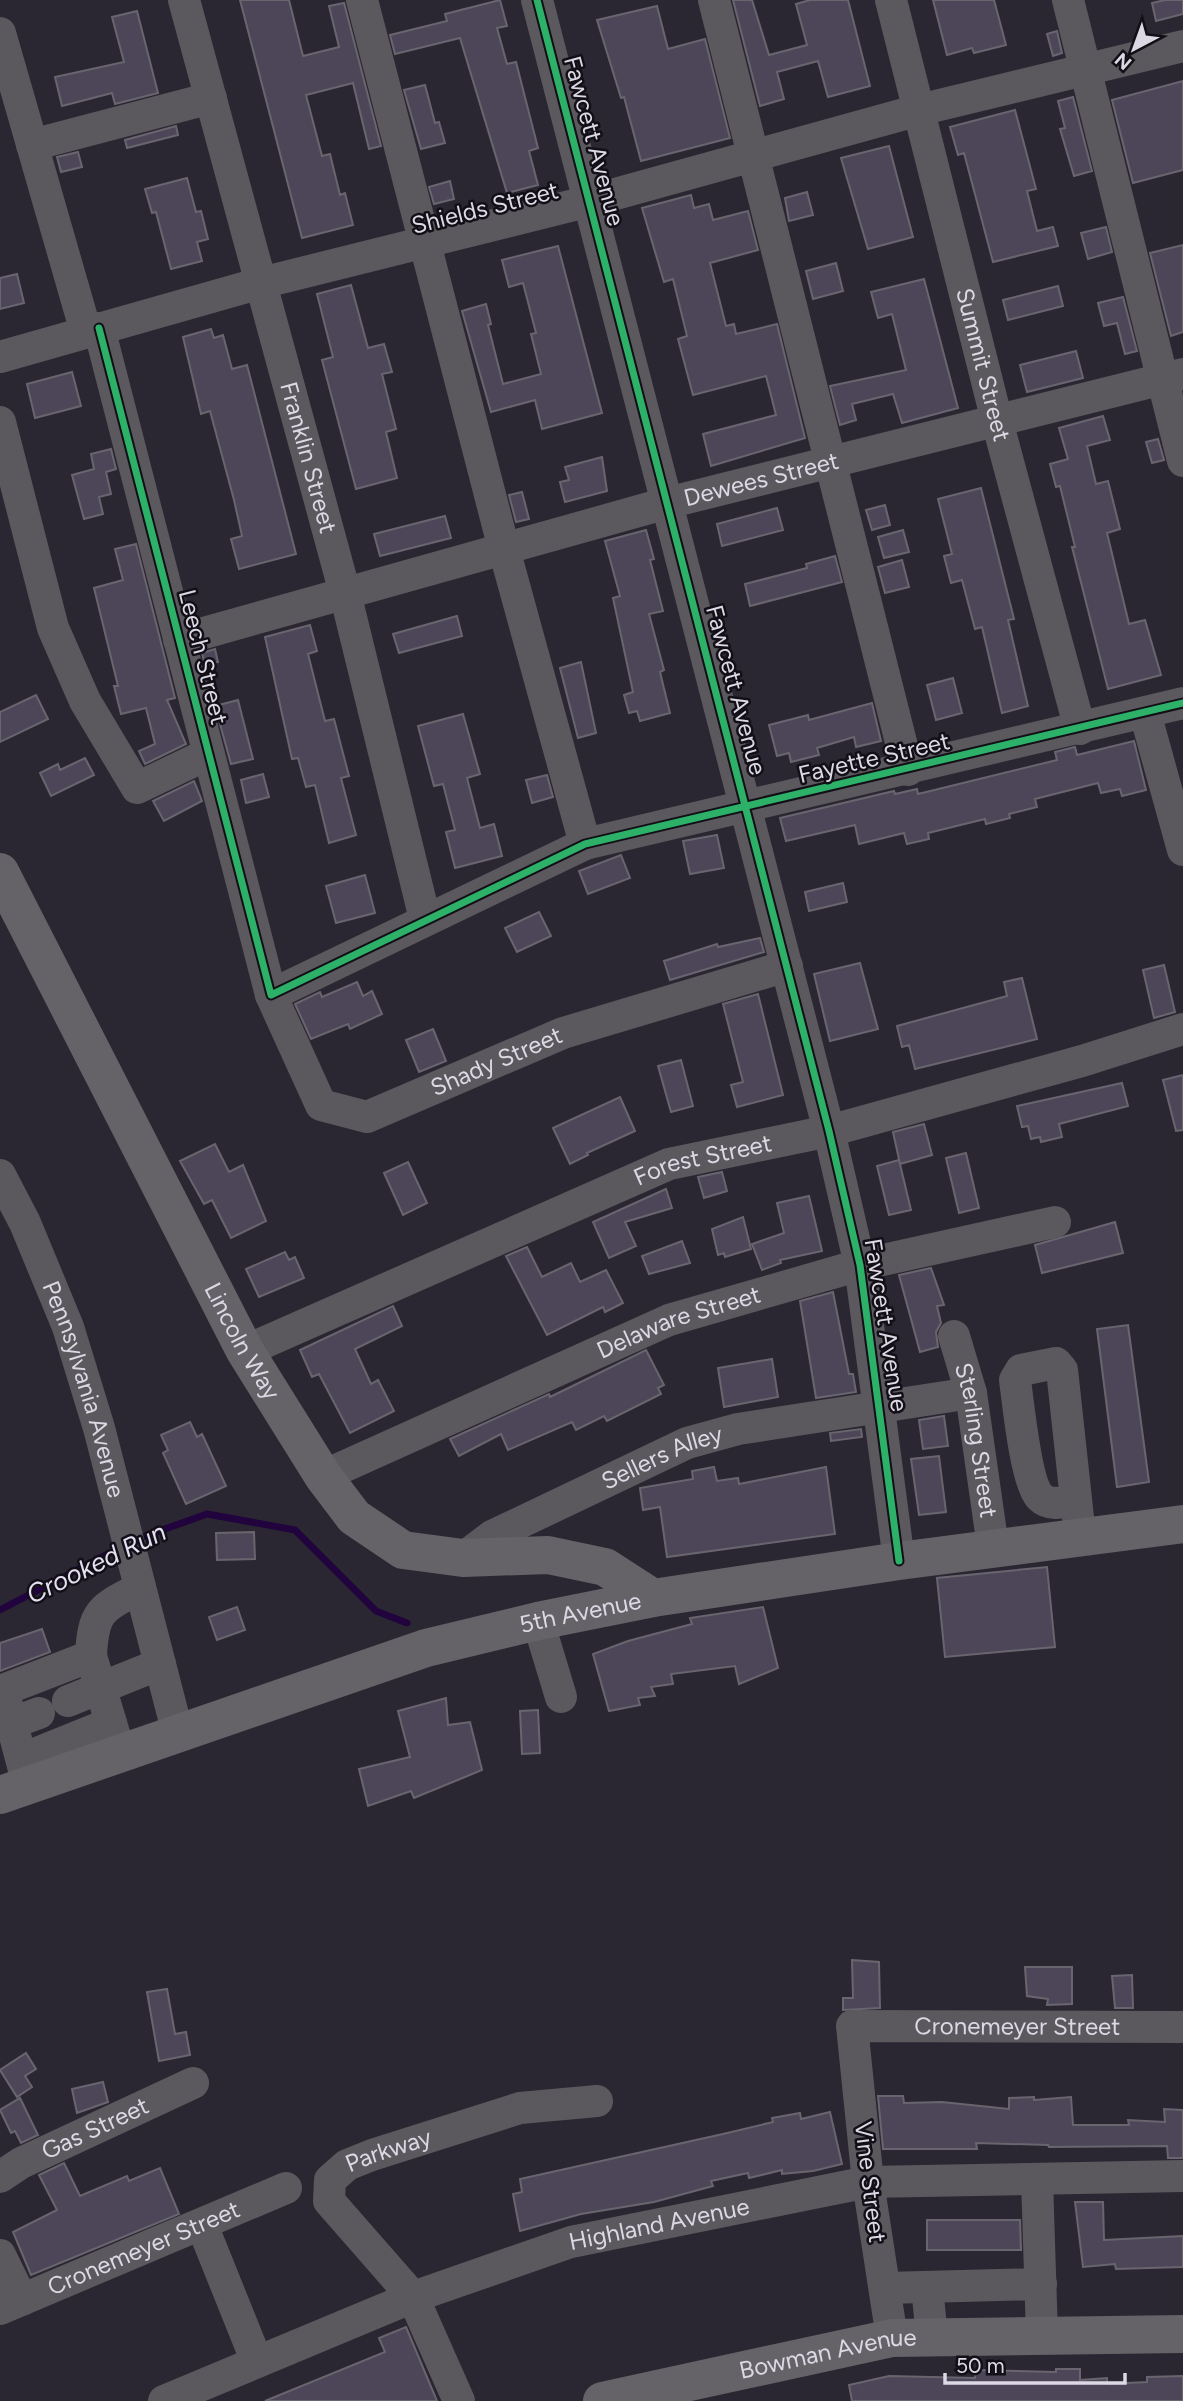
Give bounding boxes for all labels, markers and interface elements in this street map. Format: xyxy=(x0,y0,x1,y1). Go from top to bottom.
north arrow xyxy=(1099,14,1169,84)
text: N xyxy=(1110,48,1136,75)
street label: Fawcett Avenue xyxy=(558,53,631,229)
street label: Shields Street xyxy=(408,175,561,240)
street label: Summit Street xyxy=(950,285,1017,444)
street label: Franklin Street xyxy=(274,378,343,536)
street label: Dewees Street xyxy=(681,446,841,512)
street label: Leech Street xyxy=(173,586,234,727)
street label: Fawcett Avenue xyxy=(700,602,773,778)
street label: Fayette Street xyxy=(795,726,953,789)
street label: Shady Street xyxy=(426,1020,566,1102)
street label: Forest Street xyxy=(629,1128,774,1192)
street label: Fawcett Avenue xyxy=(858,1236,914,1414)
street label: Pennsylvania Avenue xyxy=(37,1277,131,1501)
street label: Lincoln Way xyxy=(198,1277,287,1405)
street label: Delaware Street xyxy=(592,1279,764,1365)
street label: Sterling Street xyxy=(949,1359,1004,1520)
street label: Sellers Alley xyxy=(597,1419,726,1496)
water label: Crooked Run xyxy=(21,1515,171,1611)
street label: 5th Avenue xyxy=(516,1586,644,1639)
street label: Cronemeyer Street xyxy=(914,2011,1120,2041)
street label: Gas Street xyxy=(37,2091,153,2165)
street label: Vine Street xyxy=(849,2120,892,2244)
street label: Parkway xyxy=(341,2122,435,2178)
street label: Highland Avenue xyxy=(566,2191,752,2256)
street label: Cronemeyer Street xyxy=(43,2194,244,2301)
street label: Bowman Avenue xyxy=(736,2323,917,2385)
scale bar xyxy=(945,2342,1125,2386)
text: 50 m xyxy=(956,2353,1005,2378)

